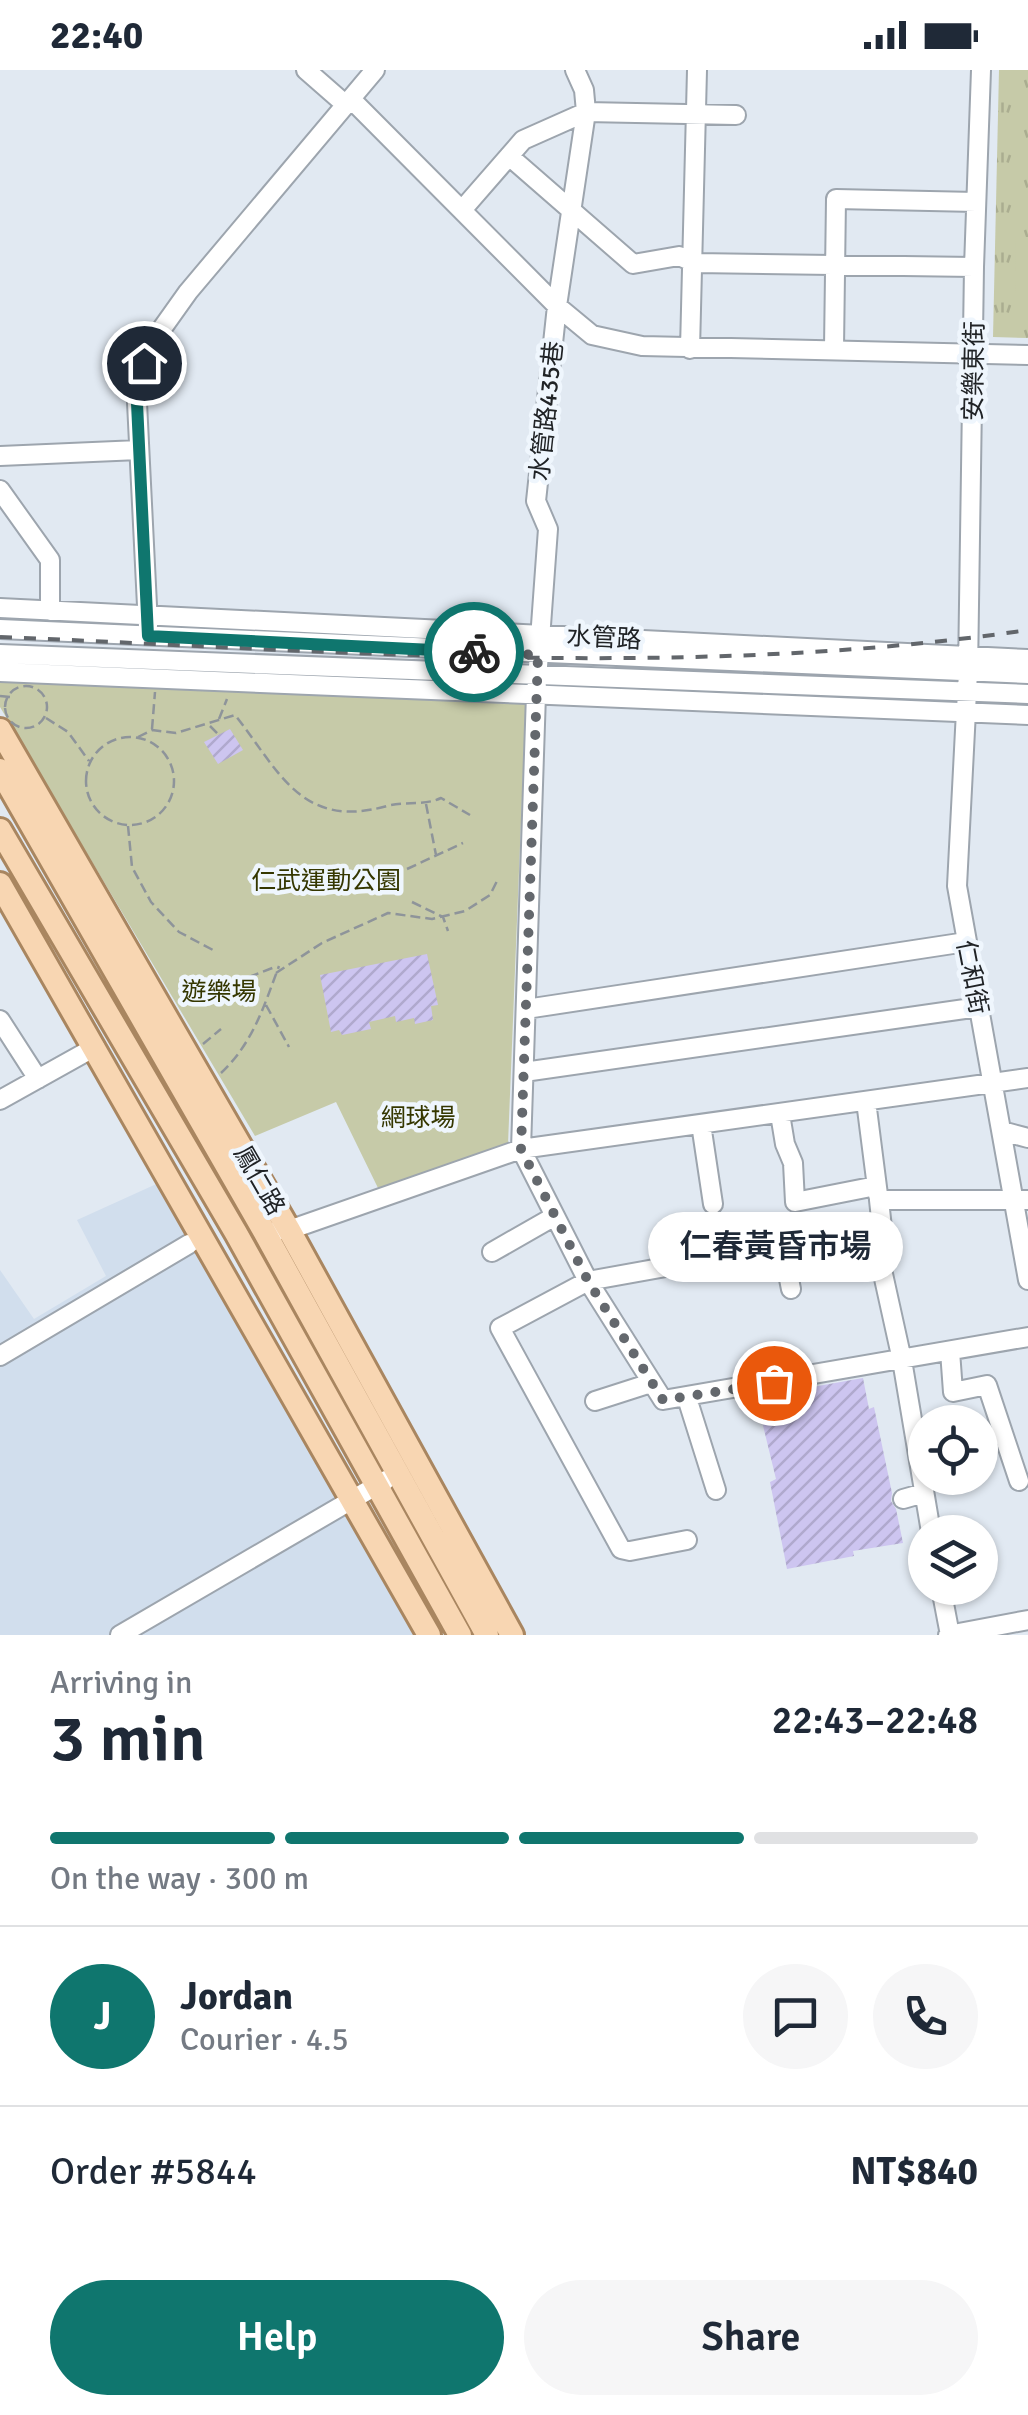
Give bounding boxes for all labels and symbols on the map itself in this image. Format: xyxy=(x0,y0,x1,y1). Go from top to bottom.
pin xyxy=(102,321,187,406)
street label: 安樂東街 xyxy=(957,321,990,421)
street label: 水管路435巷 xyxy=(524,340,569,483)
courier xyxy=(424,602,524,702)
street label: 水管路 xyxy=(566,620,642,655)
park label: 仁武運動公園 xyxy=(251,865,401,896)
street label: 仁和街 xyxy=(950,937,995,1017)
park label: 遊樂場 xyxy=(181,976,257,1007)
park label: 網球場 xyxy=(380,1102,456,1133)
street label: 鳳仁路 xyxy=(227,1140,292,1220)
callout: 仁春黃昏市場 xyxy=(646,1213,902,1283)
pin xyxy=(732,1341,817,1426)

